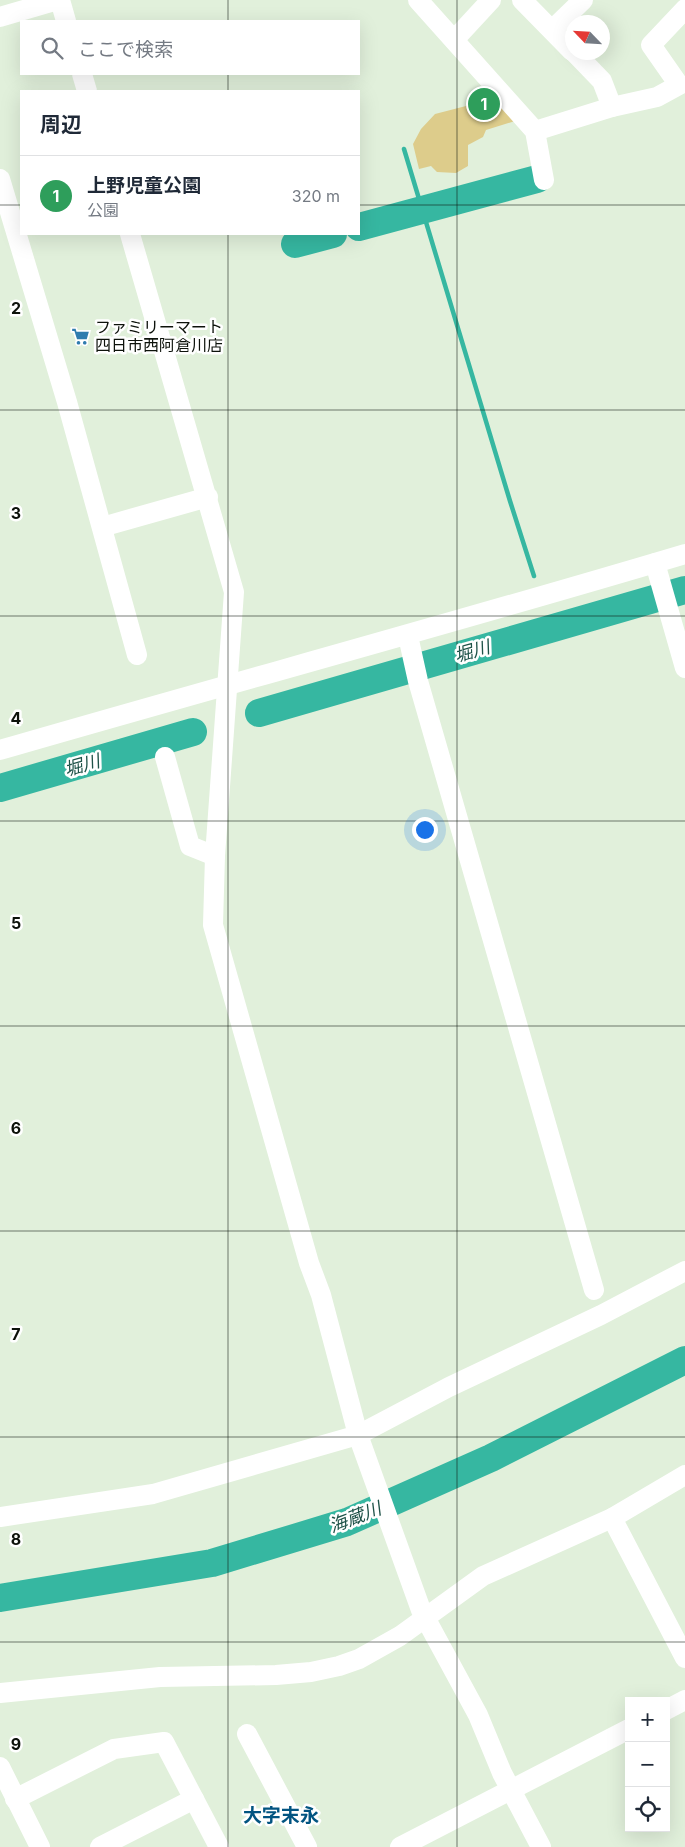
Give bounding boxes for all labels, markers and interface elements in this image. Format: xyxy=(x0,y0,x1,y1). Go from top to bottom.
north arrow xyxy=(565,15,610,60)
search box xyxy=(20,20,360,75)
icon: search xyxy=(38,34,66,62)
text: ここで検索 xyxy=(78,38,173,61)
pin: 1 xyxy=(468,85,500,123)
text: 周辺 xyxy=(40,112,82,137)
text: 上野児童公園 xyxy=(87,174,201,197)
text: 1 xyxy=(53,186,59,206)
text: 320 m xyxy=(292,186,340,206)
text: 公園 xyxy=(87,200,119,220)
text: 2 xyxy=(11,298,21,318)
place label: ファミリーマート 四日市西阿倉川店 xyxy=(95,317,223,355)
supermarket icon: ファミリーマート 四日市西阿倉川店 xyxy=(71,326,91,346)
text: 3 xyxy=(11,503,21,523)
water label: 堀川 xyxy=(452,635,494,666)
text: 4 xyxy=(11,708,22,728)
water label: 堀川 xyxy=(62,749,104,780)
your location xyxy=(412,817,438,843)
text: 5 xyxy=(11,913,21,933)
text: 6 xyxy=(11,1118,21,1138)
text: 7 xyxy=(11,1324,21,1344)
water label: 海蔵川 xyxy=(326,1497,386,1536)
text: 8 xyxy=(11,1529,21,1549)
map controls xyxy=(625,1697,670,1832)
button: + xyxy=(625,1697,670,1742)
text: 9 xyxy=(11,1734,21,1754)
button: − xyxy=(625,1742,670,1787)
button: locate xyxy=(625,1787,670,1832)
district label: 大字末永 xyxy=(243,1804,319,1827)

